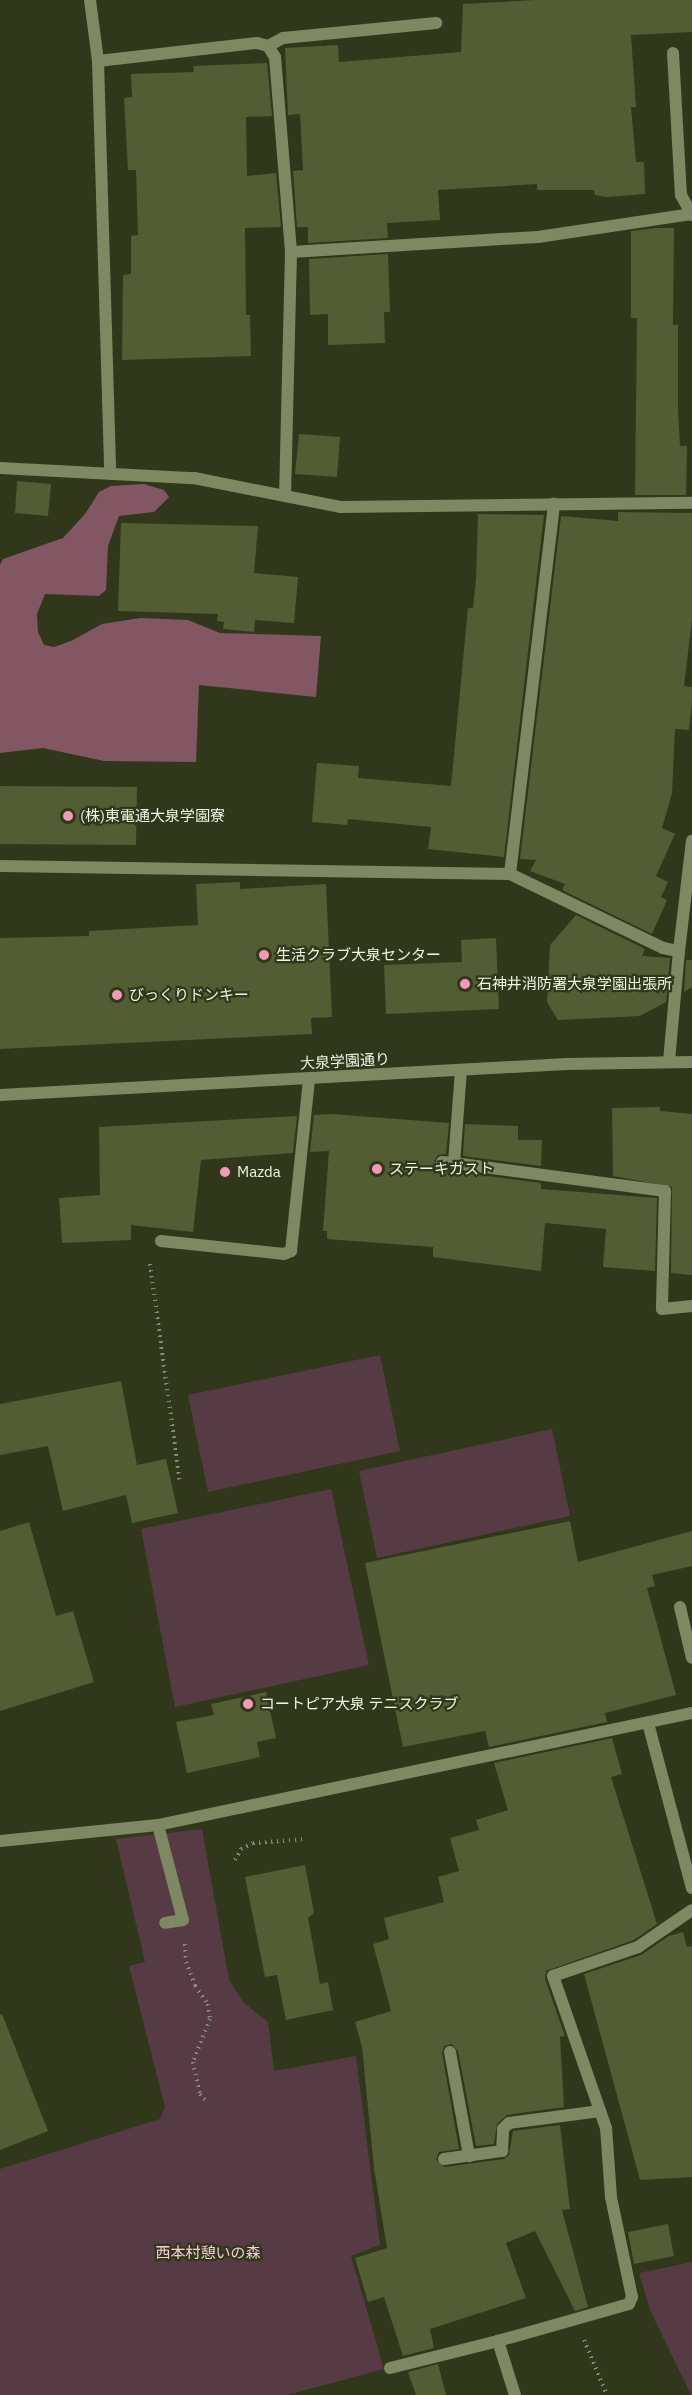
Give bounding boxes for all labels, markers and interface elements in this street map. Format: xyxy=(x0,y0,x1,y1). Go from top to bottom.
place label: (株)東電通大泉学園寮 xyxy=(80,807,225,825)
marker: (株)東電通大泉学園寮 xyxy=(61,809,75,823)
place label: 生活クラブ大泉センター xyxy=(276,946,441,964)
marker: 生活クラブ大泉センター xyxy=(257,948,271,962)
place label: 石神井消防署大泉学園出張所 xyxy=(477,975,672,993)
marker: 石神井消防署大泉学園出張所 xyxy=(458,977,472,991)
place label: びっくりドンキー xyxy=(129,986,249,1004)
marker: びっくりドンキー xyxy=(110,988,124,1002)
street label: 大泉学園通り xyxy=(300,1050,390,1072)
place label: ステーキガスト xyxy=(389,1160,494,1178)
marker: ステーキガスト xyxy=(370,1162,384,1176)
place label: Mazda xyxy=(237,1163,281,1181)
marker: Mazda xyxy=(218,1165,232,1179)
place label: コートピア大泉 テニスクラブ xyxy=(260,1695,459,1713)
marker: コートピア大泉 テニスクラブ xyxy=(241,1697,255,1711)
park label: 西本村憩いの森 xyxy=(156,2244,260,2262)

